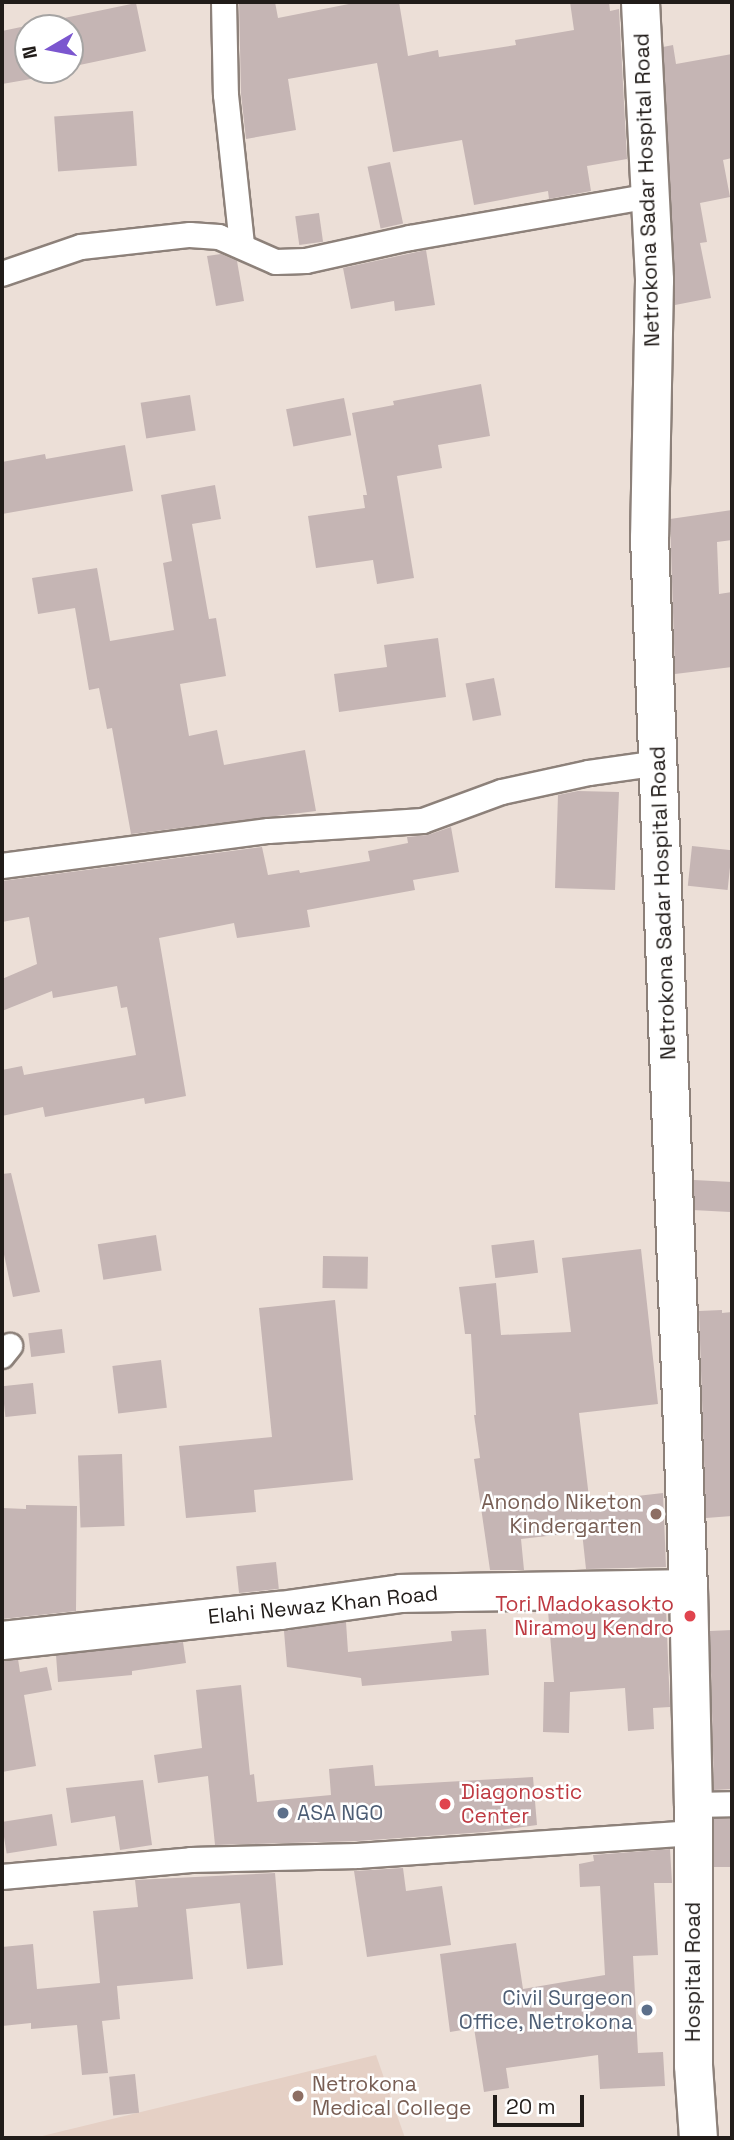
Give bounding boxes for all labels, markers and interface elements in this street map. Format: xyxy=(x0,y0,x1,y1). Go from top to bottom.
north arrow xyxy=(14,14,84,84)
street label: Netrokona Sadar Hospital Road xyxy=(629,33,665,347)
text: N xyxy=(16,44,43,61)
street label: Netrokona Sadar Hospital Road xyxy=(645,746,681,1060)
place label: Anondo Niketon Kindergarten xyxy=(481,1489,642,1539)
marker: Anondo Niketon Kindergarten xyxy=(648,1506,664,1522)
street label: Elahi Newaz Khan Road xyxy=(207,1580,439,1630)
place label: Tori Madokasokto Niramoy Kendro xyxy=(495,1591,674,1641)
marker: Tori Madokasokto Niramoy Kendro xyxy=(680,1606,700,1626)
place label: Diagonostic Center xyxy=(461,1779,582,1829)
marker: Diagonostic Center xyxy=(435,1794,455,1814)
place label: ASA NGO xyxy=(297,1800,383,1826)
marker: ASA NGO xyxy=(275,1805,291,1821)
street label: Hospital Road xyxy=(680,1902,706,2042)
place label: Civil Surgeon Office, Netrokona xyxy=(458,1985,633,2035)
marker: Civil Surgeon Office, Netrokona xyxy=(639,2002,655,2018)
place label: Netrokona Medical College xyxy=(312,2071,472,2121)
scale bar xyxy=(496,2080,587,2124)
marker: Netrokona Medical College xyxy=(290,2088,306,2104)
text: 20 m xyxy=(506,2093,556,2120)

